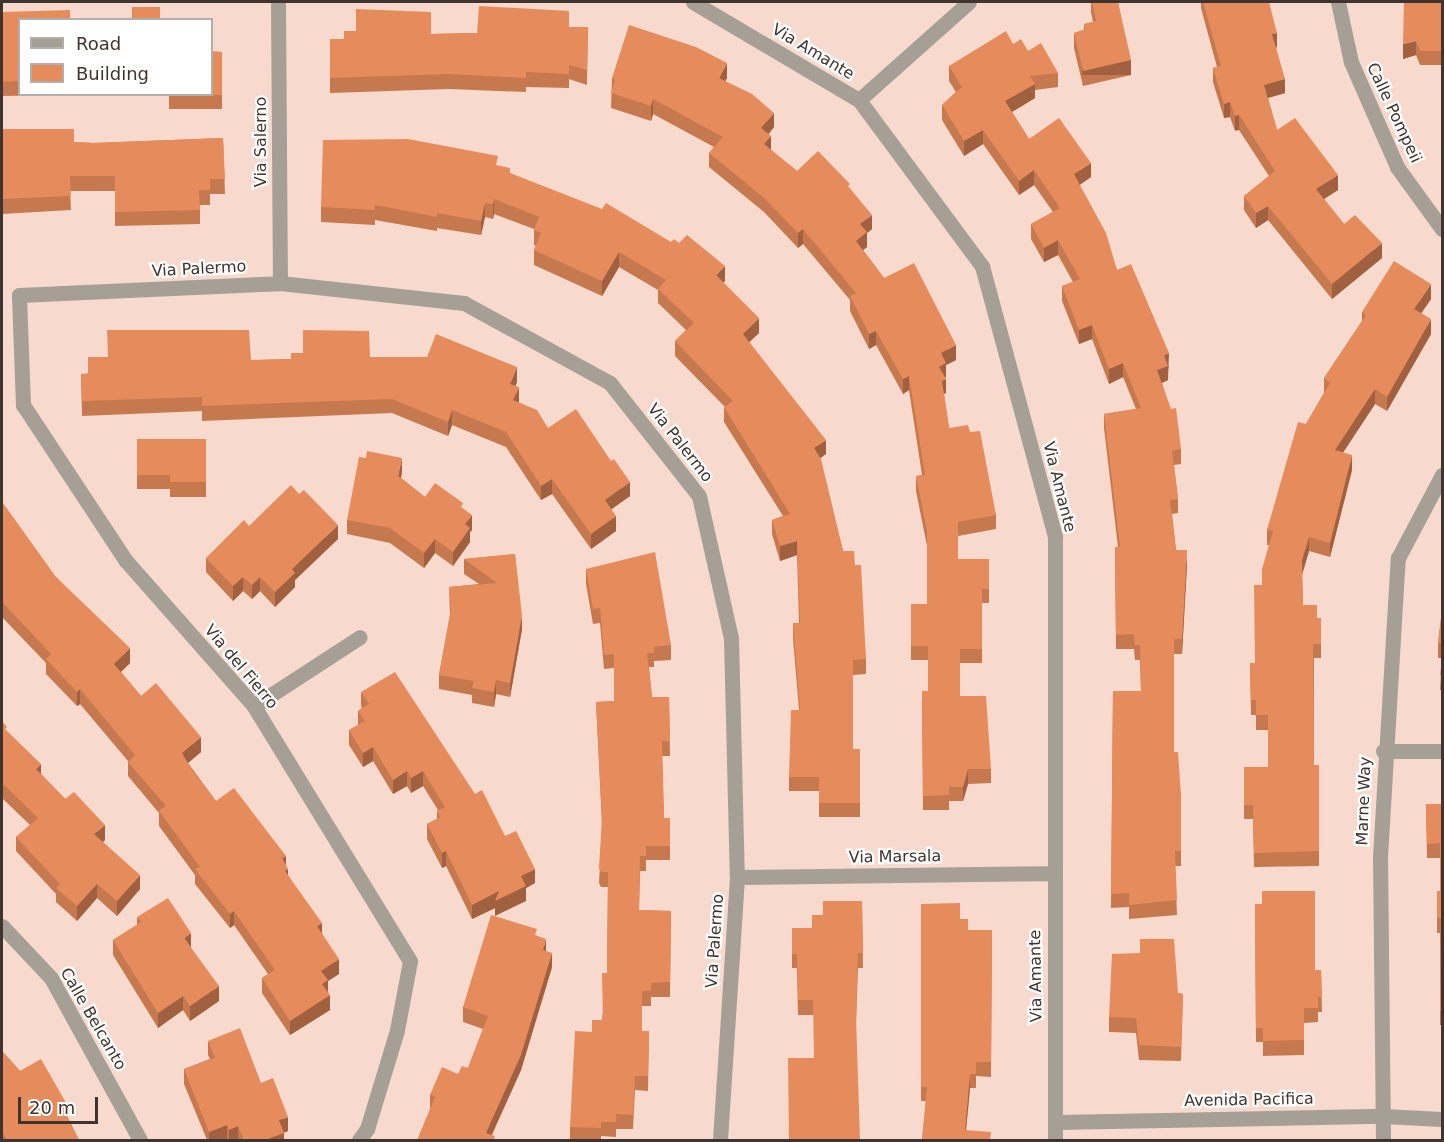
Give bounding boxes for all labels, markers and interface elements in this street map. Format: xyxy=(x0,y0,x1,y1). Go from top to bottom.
legend xyxy=(18,18,213,96)
street label: Via Amante xyxy=(768,20,858,84)
text: Road xyxy=(76,33,121,54)
street label: Calle Pompeii xyxy=(1362,60,1426,166)
text: Building xyxy=(76,63,149,84)
street label: Via Salerno xyxy=(251,97,271,187)
street label: Via Palermo xyxy=(151,257,247,281)
street label: Via Palermo xyxy=(643,400,717,486)
street label: Via Amante xyxy=(1038,440,1080,534)
street label: Via del Fierro xyxy=(200,621,282,713)
street label: Marne Way xyxy=(1353,756,1375,846)
street label: Via Marsala xyxy=(849,847,941,867)
street label: Via Palermo xyxy=(702,893,728,989)
street label: Via Amante xyxy=(1026,930,1046,1022)
street label: Calle Belcanto xyxy=(56,964,130,1074)
scale bar xyxy=(21,1085,100,1123)
street label: Avenida Pacifica xyxy=(1184,1089,1314,1111)
text: 20 m xyxy=(29,1097,75,1118)

